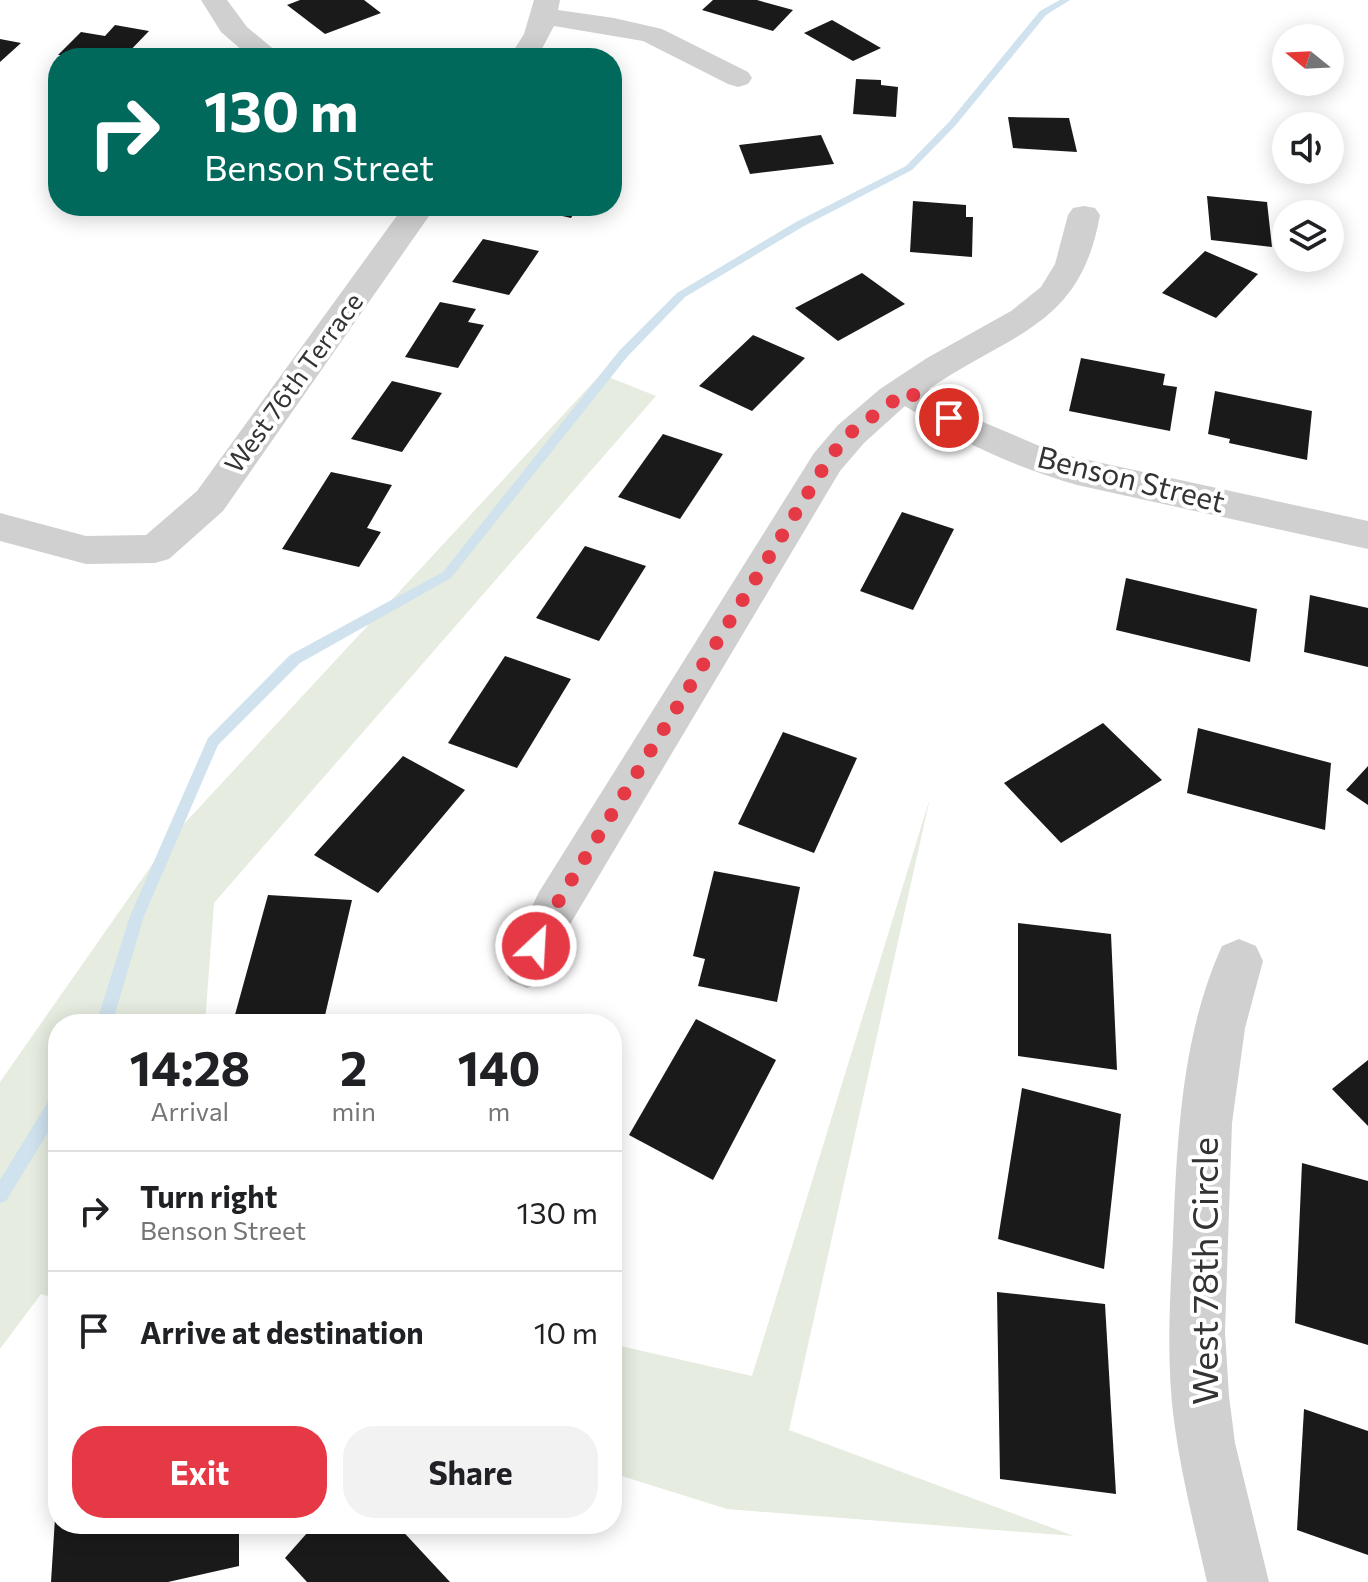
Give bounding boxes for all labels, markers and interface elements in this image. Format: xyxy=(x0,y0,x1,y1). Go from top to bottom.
north arrow xyxy=(1272,24,1344,96)
map controls xyxy=(1272,24,1344,272)
text: 130 m xyxy=(204,75,359,144)
icon: right xyxy=(72,80,176,184)
button: sound xyxy=(1272,112,1344,184)
text: Benson Street xyxy=(204,144,434,188)
button: layers xyxy=(1272,200,1344,272)
street label: West 76th Terrace xyxy=(217,286,368,478)
pin xyxy=(915,384,983,452)
icon: arrive xyxy=(927,396,971,440)
street label: Benson Street xyxy=(1034,436,1229,519)
position arrow xyxy=(494,904,578,988)
text: 14:28 xyxy=(130,1037,250,1096)
text: 2 xyxy=(340,1037,367,1096)
text: 140 xyxy=(457,1037,540,1096)
text: Arrival xyxy=(150,1095,229,1126)
text: min xyxy=(332,1095,376,1126)
text: m xyxy=(488,1095,510,1126)
street label: West 78th Circle xyxy=(1181,1137,1225,1405)
text: Turn right xyxy=(140,1177,277,1214)
icon: right xyxy=(72,1189,116,1233)
text: 130 m xyxy=(517,1193,598,1230)
text: Benson Street xyxy=(140,1214,306,1245)
icon: arrive xyxy=(72,1309,116,1353)
text: Arrive at destination xyxy=(140,1313,424,1350)
text: 10 m xyxy=(534,1313,598,1350)
button: Exit xyxy=(72,1426,327,1518)
button: Share xyxy=(343,1426,598,1518)

